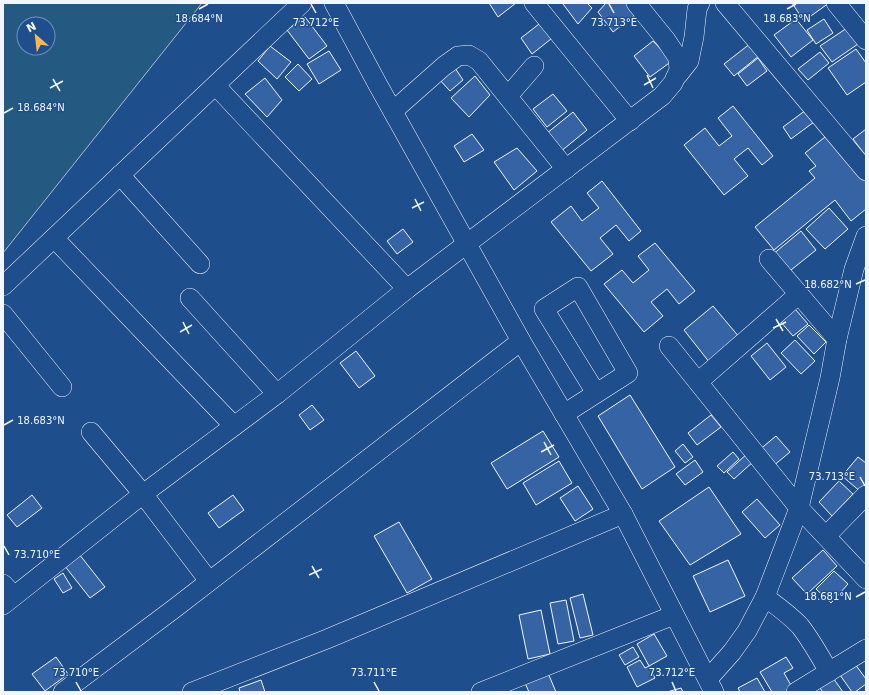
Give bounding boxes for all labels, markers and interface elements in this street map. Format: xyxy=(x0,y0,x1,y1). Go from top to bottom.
text: 18.684°N xyxy=(175,13,223,24)
text: 18.683°N xyxy=(763,13,811,24)
north arrow xyxy=(16,16,56,56)
text: 73.712°E xyxy=(293,17,339,28)
text: 73.713°E xyxy=(591,17,637,28)
text: N xyxy=(24,20,39,36)
text: 18.684°N xyxy=(17,102,65,113)
text: 18.682°N xyxy=(804,279,852,290)
text: 18.683°N xyxy=(17,415,65,426)
text: 73.713°E xyxy=(809,471,855,482)
text: 73.710°E xyxy=(14,549,60,560)
text: 18.681°N xyxy=(804,591,852,602)
text: 73.710°E xyxy=(53,667,99,678)
text: 73.711°E xyxy=(351,667,397,678)
text: 73.712°E xyxy=(649,667,695,678)

